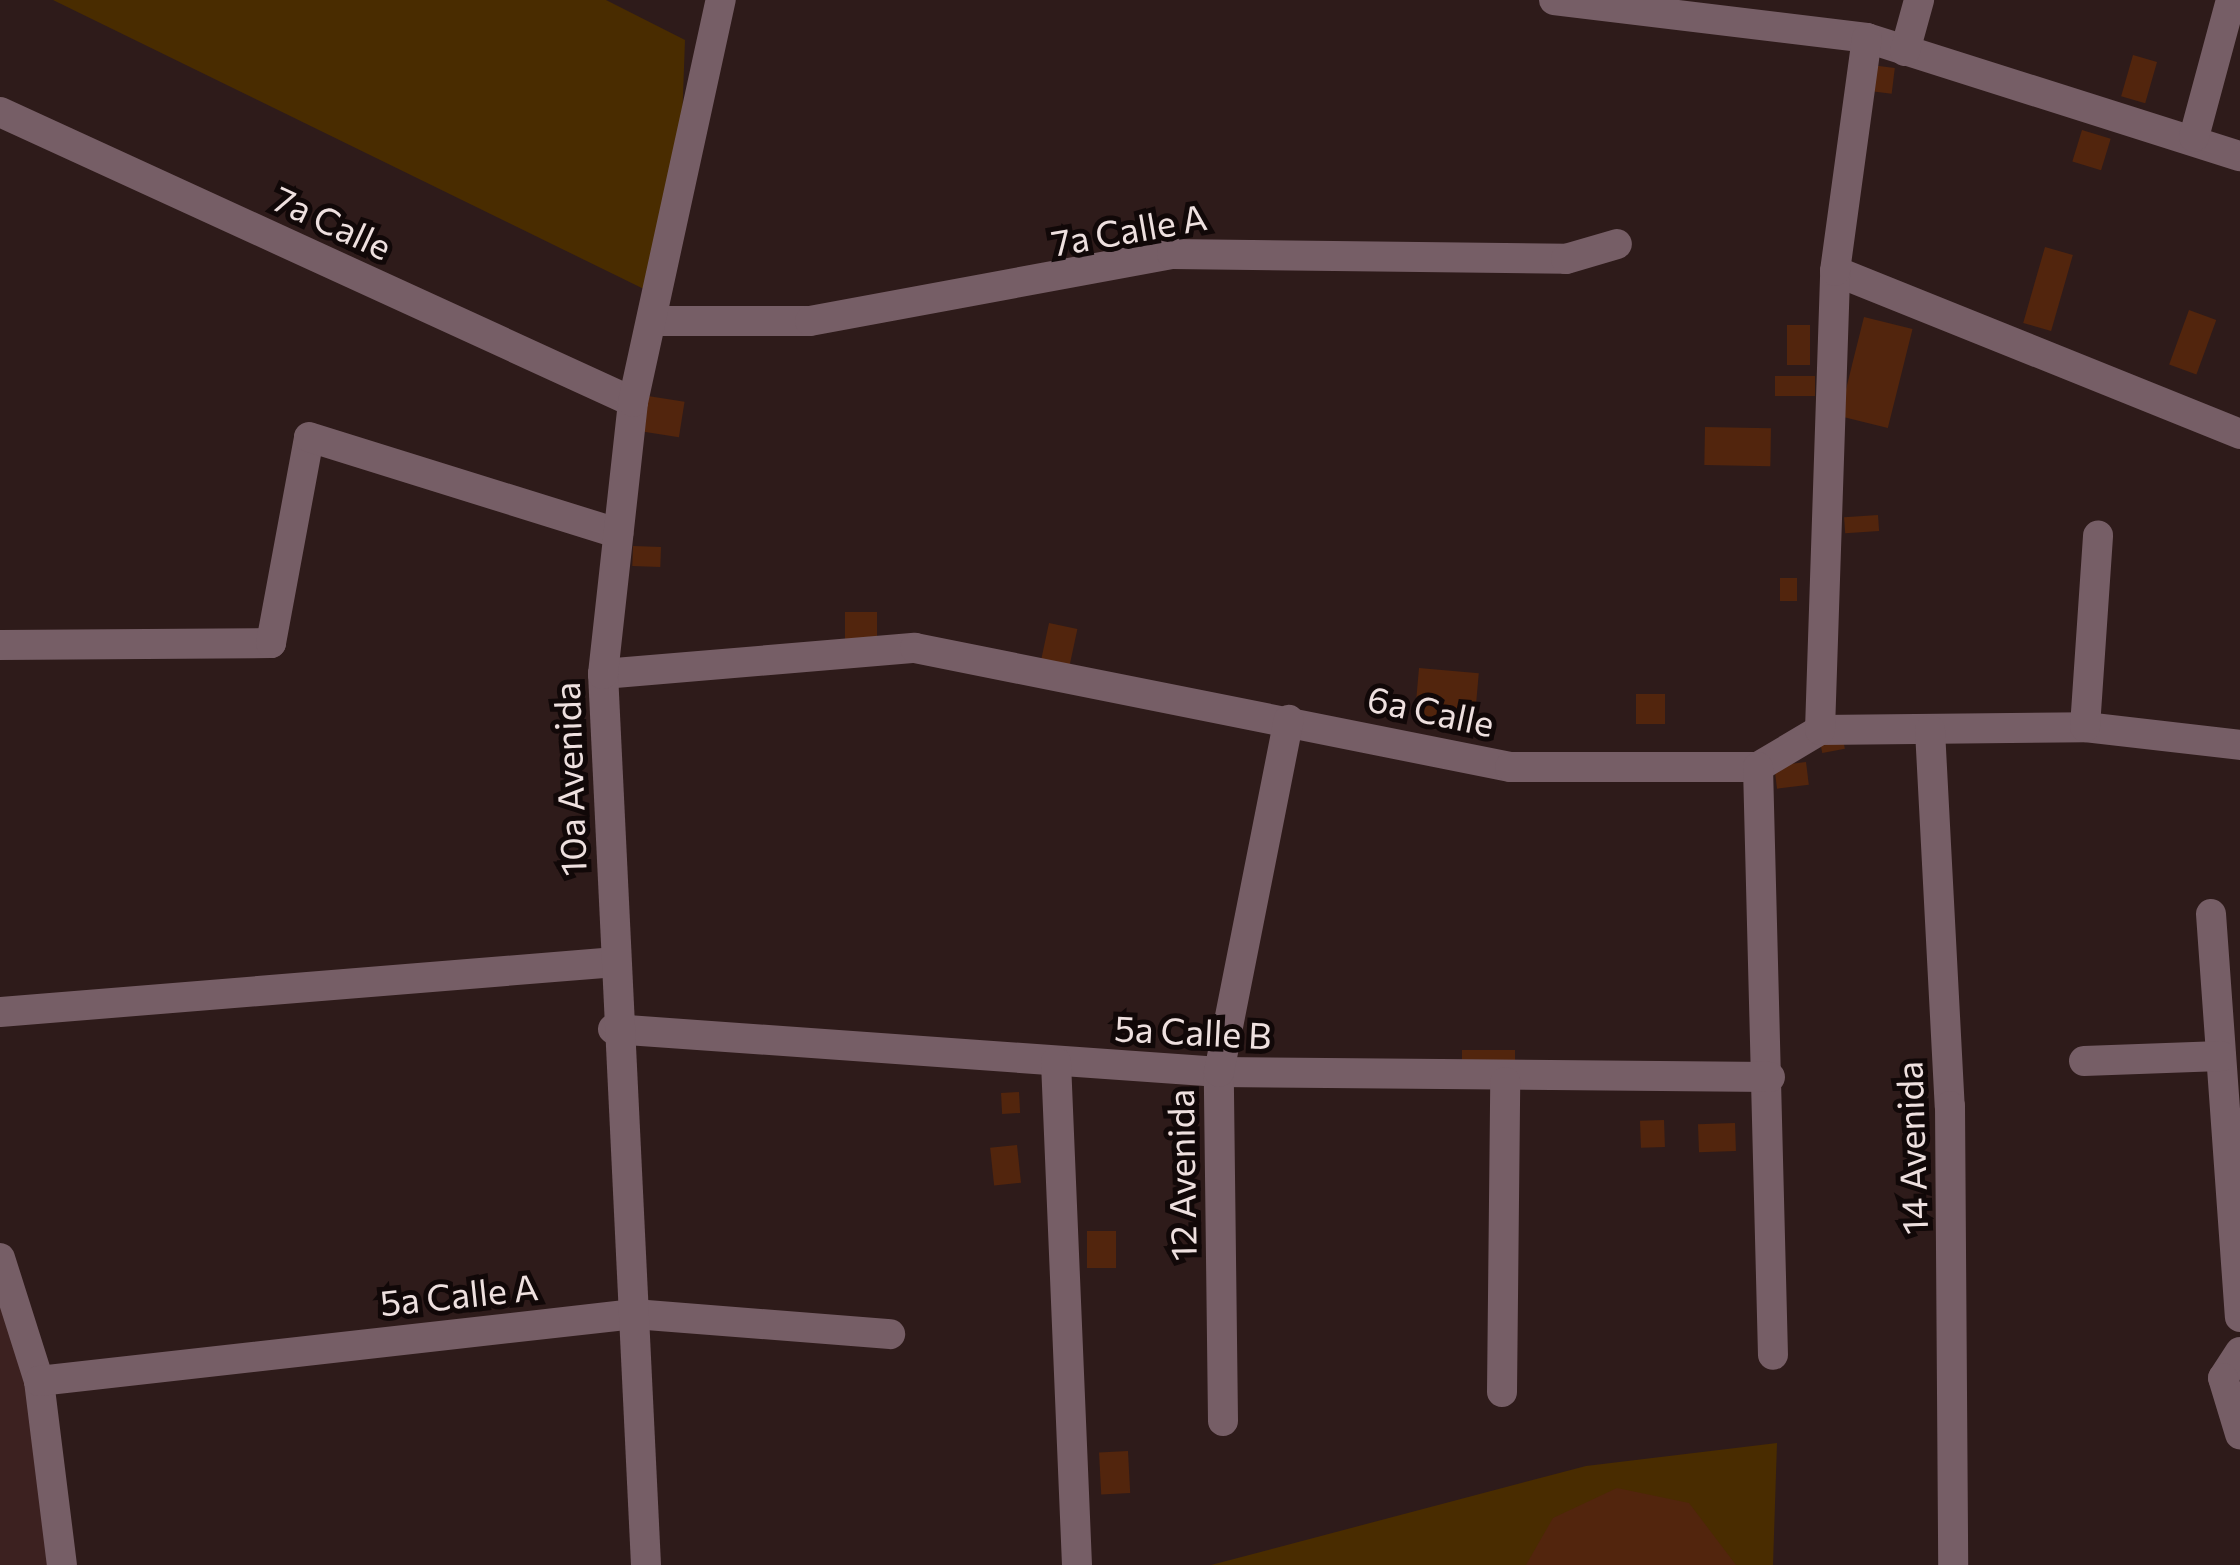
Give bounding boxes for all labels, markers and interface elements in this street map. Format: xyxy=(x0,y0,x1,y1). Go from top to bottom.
street label: 7a Calle xyxy=(267,176,399,268)
street label: 7a Calle A xyxy=(1048,194,1210,264)
street label: 6a Calle xyxy=(1364,676,1498,744)
street label: 10a Avenida xyxy=(544,681,594,877)
street label: 5a Calle B xyxy=(1113,1005,1273,1057)
street label: 14 Avenida xyxy=(1886,1060,1936,1236)
street label: 12 Avenida xyxy=(1158,1089,1204,1261)
street label: 5a Calle A xyxy=(378,1264,540,1324)

